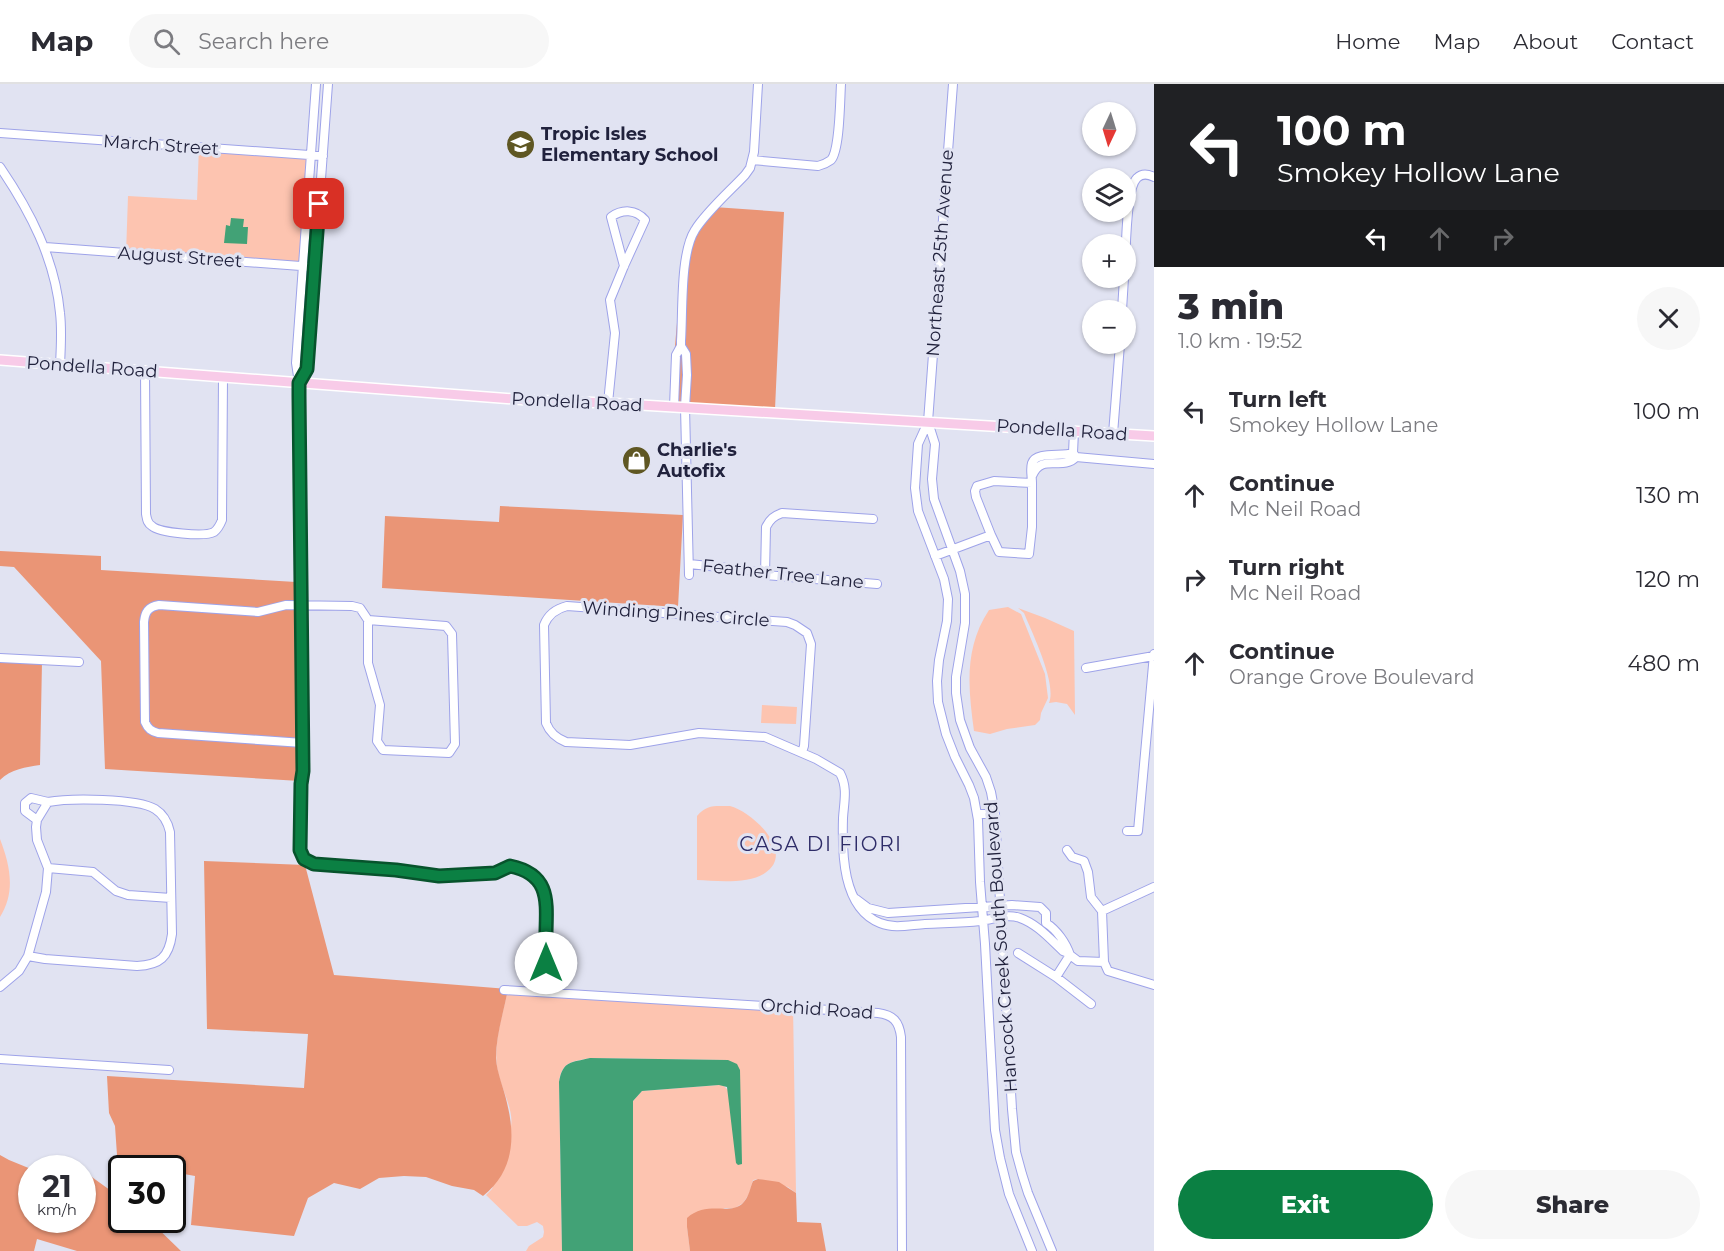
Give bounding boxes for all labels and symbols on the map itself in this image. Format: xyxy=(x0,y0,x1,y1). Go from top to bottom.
north arrow xyxy=(1082,102,1136,156)
place label: Tropic Isles Elementary School xyxy=(541,123,718,166)
school or university icon: Tropic Isles Elementary School xyxy=(504,128,536,160)
street label: March Street xyxy=(102,130,220,160)
street label: Northeast 25th Avenue xyxy=(922,149,958,357)
pin xyxy=(293,178,344,229)
street label: August Street xyxy=(117,242,243,272)
street label: Pondella Road xyxy=(26,351,158,383)
street label: Pondella Road xyxy=(511,388,643,416)
street label: Pondella Road xyxy=(996,414,1128,446)
place label: Charlie's Autofix xyxy=(656,439,737,482)
shop icon: Charlie's Autofix xyxy=(620,444,652,476)
street label: Feather Tree Lane xyxy=(701,555,865,593)
street label: Winding Pines Circle xyxy=(582,596,770,632)
street label: Hancock Creek South Boulevard xyxy=(980,801,1022,1093)
district label: CASA DI FIORI xyxy=(739,832,903,856)
position arrow xyxy=(514,931,578,995)
street label: Orchid Road xyxy=(760,994,874,1024)
speed limit sign: 30 xyxy=(108,1155,186,1233)

